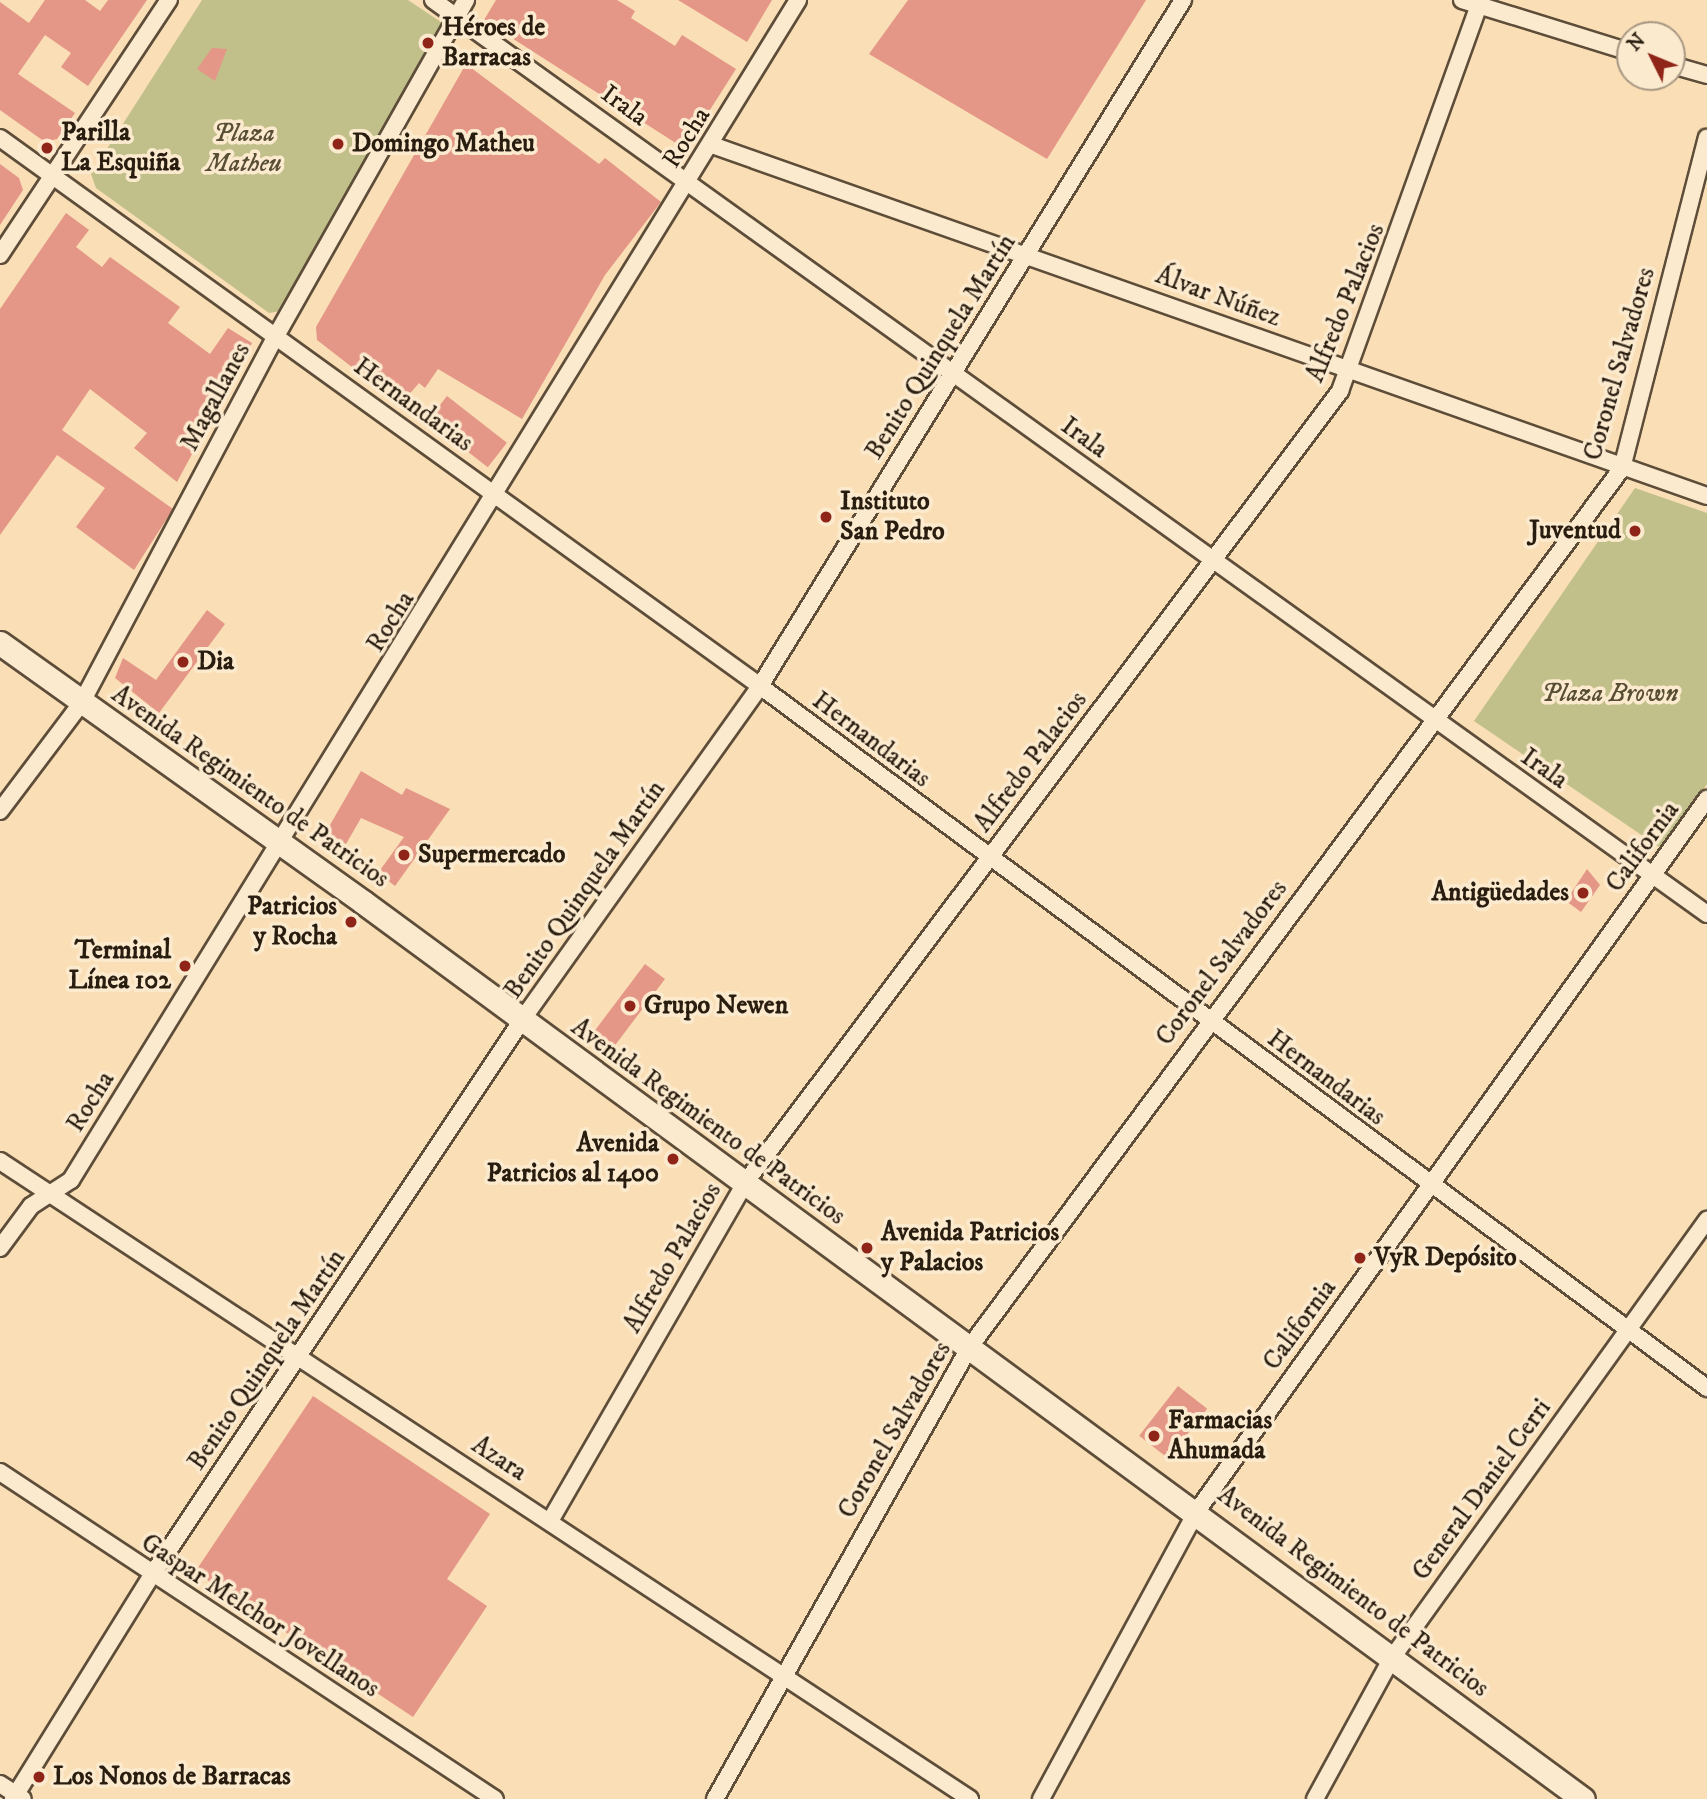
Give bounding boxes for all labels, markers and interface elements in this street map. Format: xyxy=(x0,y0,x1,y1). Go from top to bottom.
place label: Héroes de Barracas xyxy=(442,12,545,74)
north arrow xyxy=(1616,21,1686,91)
text: N xyxy=(1623,29,1650,56)
marker: Héroes de Barracas xyxy=(420,35,436,51)
street label: Irala xyxy=(594,79,654,133)
street label: Rocha xyxy=(656,102,718,174)
place label: Parilla La Esquiña xyxy=(61,117,180,178)
park label: Plaza Matheu xyxy=(206,118,282,180)
place label: Domingo Matheu xyxy=(352,128,535,160)
marker: Domingo Matheu xyxy=(330,136,346,152)
marker: Parilla La Esquiña xyxy=(39,140,55,156)
street label: Alfredo Palacios xyxy=(1300,219,1392,387)
street label: Benito Quinquela Martín xyxy=(859,229,1023,465)
street label: Álvar Núñez xyxy=(1151,260,1285,334)
street label: Coronel Salvadores xyxy=(1578,264,1662,464)
street label: Magallanes xyxy=(174,338,258,456)
street label: Hernandarias xyxy=(347,351,479,459)
street label: Irala xyxy=(1054,411,1114,465)
place label: Instituto San Pedro xyxy=(840,486,945,548)
marker: Instituto San Pedro xyxy=(818,509,834,525)
place label: Juventud xyxy=(1529,515,1621,547)
marker: Juventud xyxy=(1627,523,1643,539)
street label: Rocha xyxy=(360,586,422,658)
place label: Dia xyxy=(197,646,234,678)
marker: Dia xyxy=(175,654,191,670)
park label: Plaza Brown xyxy=(1542,678,1678,710)
street label: Avenida Regimiento de Patricios xyxy=(105,679,395,895)
street label: Hernandarias xyxy=(806,685,936,795)
street label: Alfredo Palacios xyxy=(968,685,1094,839)
street label: Irala xyxy=(1514,742,1574,796)
street label: Benito Quinquela Martín xyxy=(498,775,672,1005)
street label: California xyxy=(1600,796,1686,898)
place label: Supermercado xyxy=(418,839,565,871)
marker: Supermercado xyxy=(396,847,412,863)
street label: Coronel Salvadores xyxy=(1150,874,1294,1052)
place label: Antigüedades xyxy=(1432,877,1569,909)
marker: Antigüedades xyxy=(1575,885,1591,901)
place label: Patricios y Rocha xyxy=(247,891,337,953)
marker: Patricios y Rocha xyxy=(343,914,359,930)
place label: Terminal Línea 102 xyxy=(68,935,171,996)
marker: Terminal Línea 102 xyxy=(177,958,193,974)
place label: Grupo Newen xyxy=(644,990,788,1022)
marker: Grupo Newen xyxy=(622,998,638,1014)
street label: Avenida Regimiento de Patricios xyxy=(565,1012,851,1232)
street label: Hernandarias xyxy=(1261,1023,1391,1133)
street label: Rocha xyxy=(60,1066,122,1138)
place label: Avenida Patricios al 1400 xyxy=(486,1128,659,1190)
marker: Avenida Patricios al 1400 xyxy=(665,1151,681,1167)
street label: Alfredo Palacios xyxy=(617,1177,729,1339)
place label: Avenida Patricios y Palacios xyxy=(881,1217,1059,1278)
marker: Avenida Patricios y Palacios xyxy=(859,1240,875,1256)
place label: VyR Depósito xyxy=(1374,1242,1517,1274)
street label: Benito Quinquela Martín xyxy=(181,1244,353,1476)
marker: VyR Depósito xyxy=(1352,1250,1368,1266)
street label: California xyxy=(1257,1274,1343,1376)
street label: Coronel Salvadores xyxy=(832,1336,958,1524)
street label: General Daniel Cerri xyxy=(1406,1393,1558,1587)
place label: Farmacias Ahumada xyxy=(1168,1405,1272,1466)
marker: Farmacias Ahumada xyxy=(1146,1428,1162,1444)
street label: Azara xyxy=(466,1430,532,1488)
street label: Avenida Regimiento de Patricios xyxy=(1211,1480,1495,1704)
street label: Gaspar Melchor Jovellanos xyxy=(135,1527,385,1705)
place label: Los Nonos de Barracas xyxy=(53,1761,291,1793)
marker: Los Nonos de Barracas xyxy=(31,1769,47,1785)

